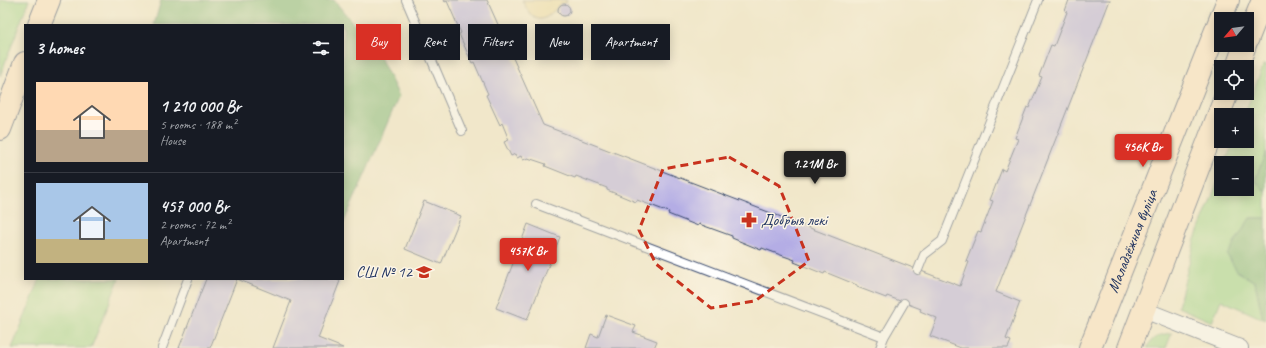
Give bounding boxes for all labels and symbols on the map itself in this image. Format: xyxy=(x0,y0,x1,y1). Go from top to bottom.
north arrow xyxy=(1214,12,1254,52)
pin: 456K Br xyxy=(1106,134,1180,168)
pin: 1.21M Br xyxy=(774,151,856,185)
street label: Маладзёжная вуліца xyxy=(1103,186,1162,296)
place label: Добрыя лекі xyxy=(761,210,829,230)
pharmacy icon: Добрыя лекі xyxy=(740,211,758,229)
pin: 457K Br xyxy=(491,238,565,272)
place label: СШ № 12 xyxy=(356,262,414,282)
school or university icon: СШ № 12 xyxy=(415,263,433,281)

